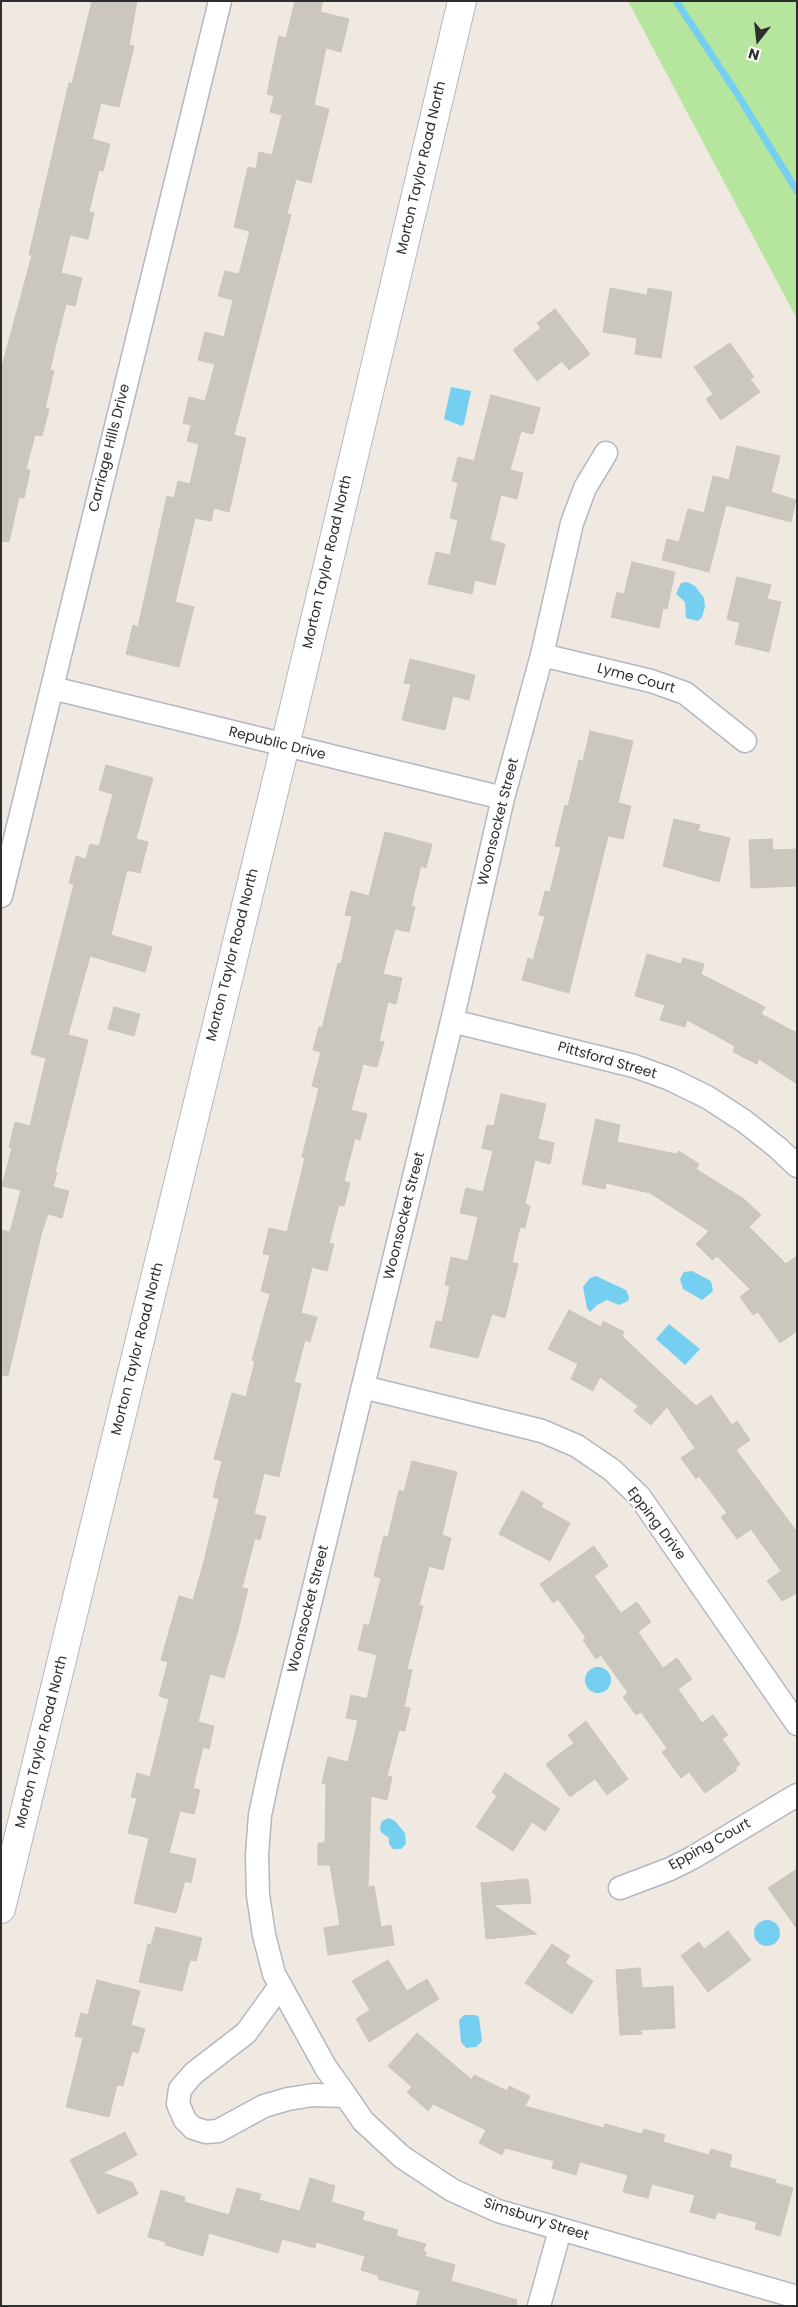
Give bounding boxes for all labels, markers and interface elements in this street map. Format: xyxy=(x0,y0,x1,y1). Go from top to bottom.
north arrow xyxy=(733,15,783,65)
text: N xyxy=(746,43,762,65)
street label: Morton Taylor Road North xyxy=(394,80,450,256)
street label: Carriage Hills Drive xyxy=(86,382,134,514)
street label: Morton Taylor Road North xyxy=(300,474,356,650)
street label: Lyme Court xyxy=(595,661,677,697)
street label: Republic Drive xyxy=(227,724,327,764)
street label: Woonsocket Street xyxy=(475,756,523,888)
street label: Morton Taylor Road North xyxy=(203,867,263,1043)
street label: Pittsford Street xyxy=(556,1039,658,1083)
street label: Woonsocket Street xyxy=(381,1150,429,1282)
street label: Morton Taylor Road North xyxy=(108,1261,168,1437)
street label: Epping Drive xyxy=(623,1484,689,1564)
street label: Woonsocket Street xyxy=(285,1543,333,1675)
street label: Morton Taylor Road North xyxy=(12,1654,72,1830)
street label: Epping Court xyxy=(666,1816,754,1874)
street label: Simsbury Street xyxy=(481,2195,591,2245)

